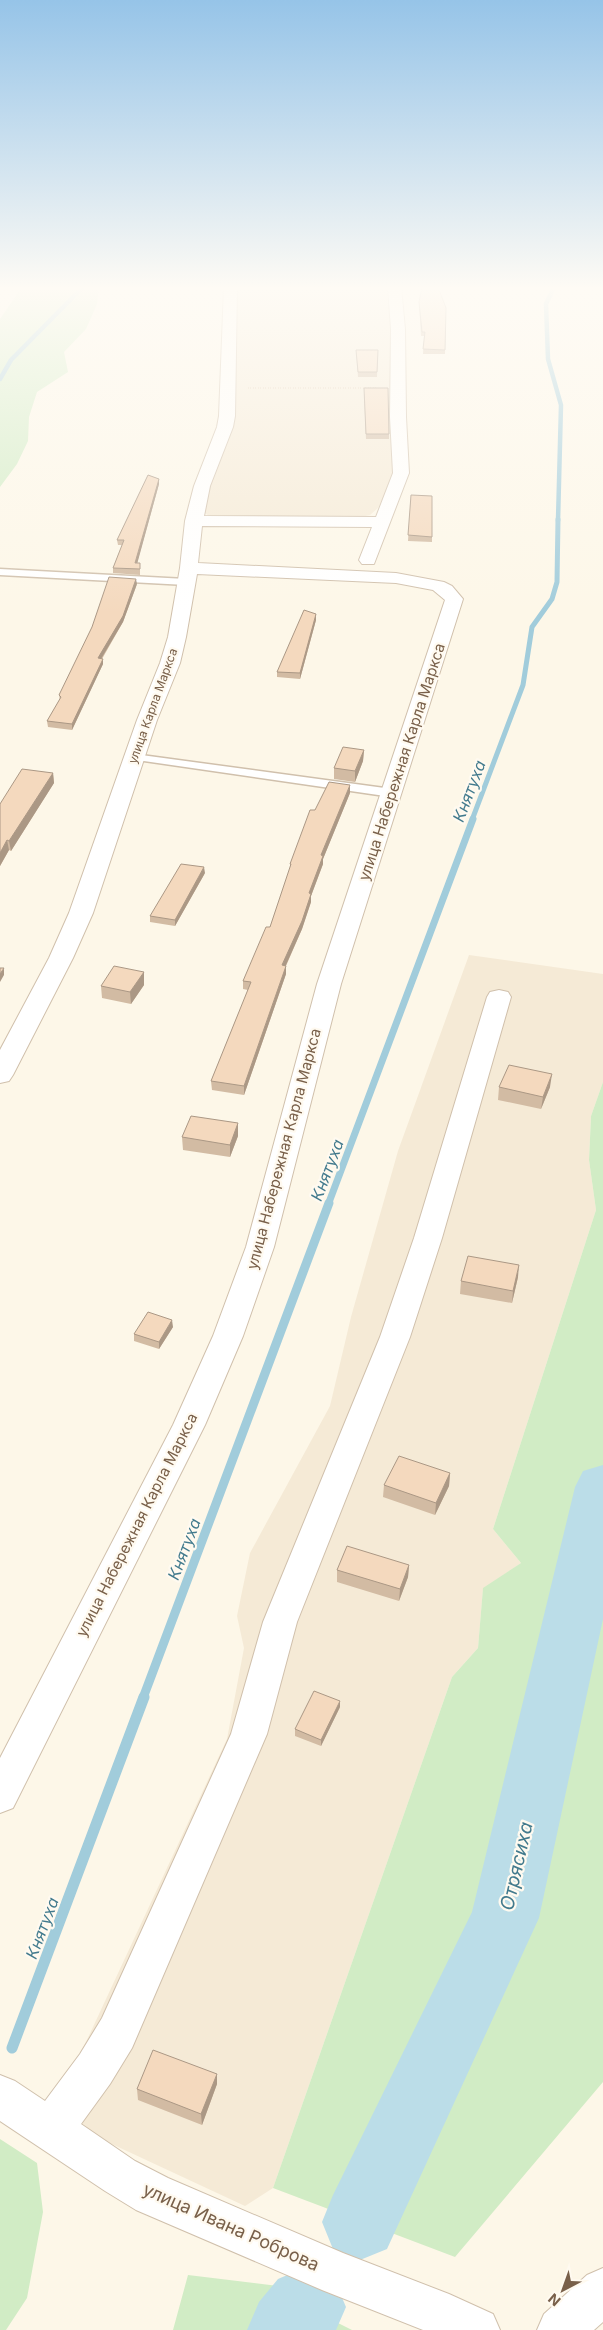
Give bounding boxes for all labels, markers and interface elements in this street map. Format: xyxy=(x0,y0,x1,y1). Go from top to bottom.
street label: улица Набережная Карла Маркса xyxy=(354,641,449,883)
street label: улица Карла Маркса xyxy=(125,646,180,765)
water label: Княтуха xyxy=(448,757,490,825)
street label: улица Набережная Карла Маркса xyxy=(242,1026,325,1271)
water label: Княтуха xyxy=(306,1136,348,1204)
street label: улица Набережная Карла Маркса xyxy=(72,1410,201,1640)
water label: Княтуха xyxy=(163,1515,205,1583)
water label: Отрясиха xyxy=(495,1819,538,1913)
water label: Княтуха xyxy=(21,1894,63,1962)
street label: улица Ивана Роброва xyxy=(140,2178,323,2275)
north arrow xyxy=(538,2265,588,2315)
text: N xyxy=(545,2290,564,2310)

